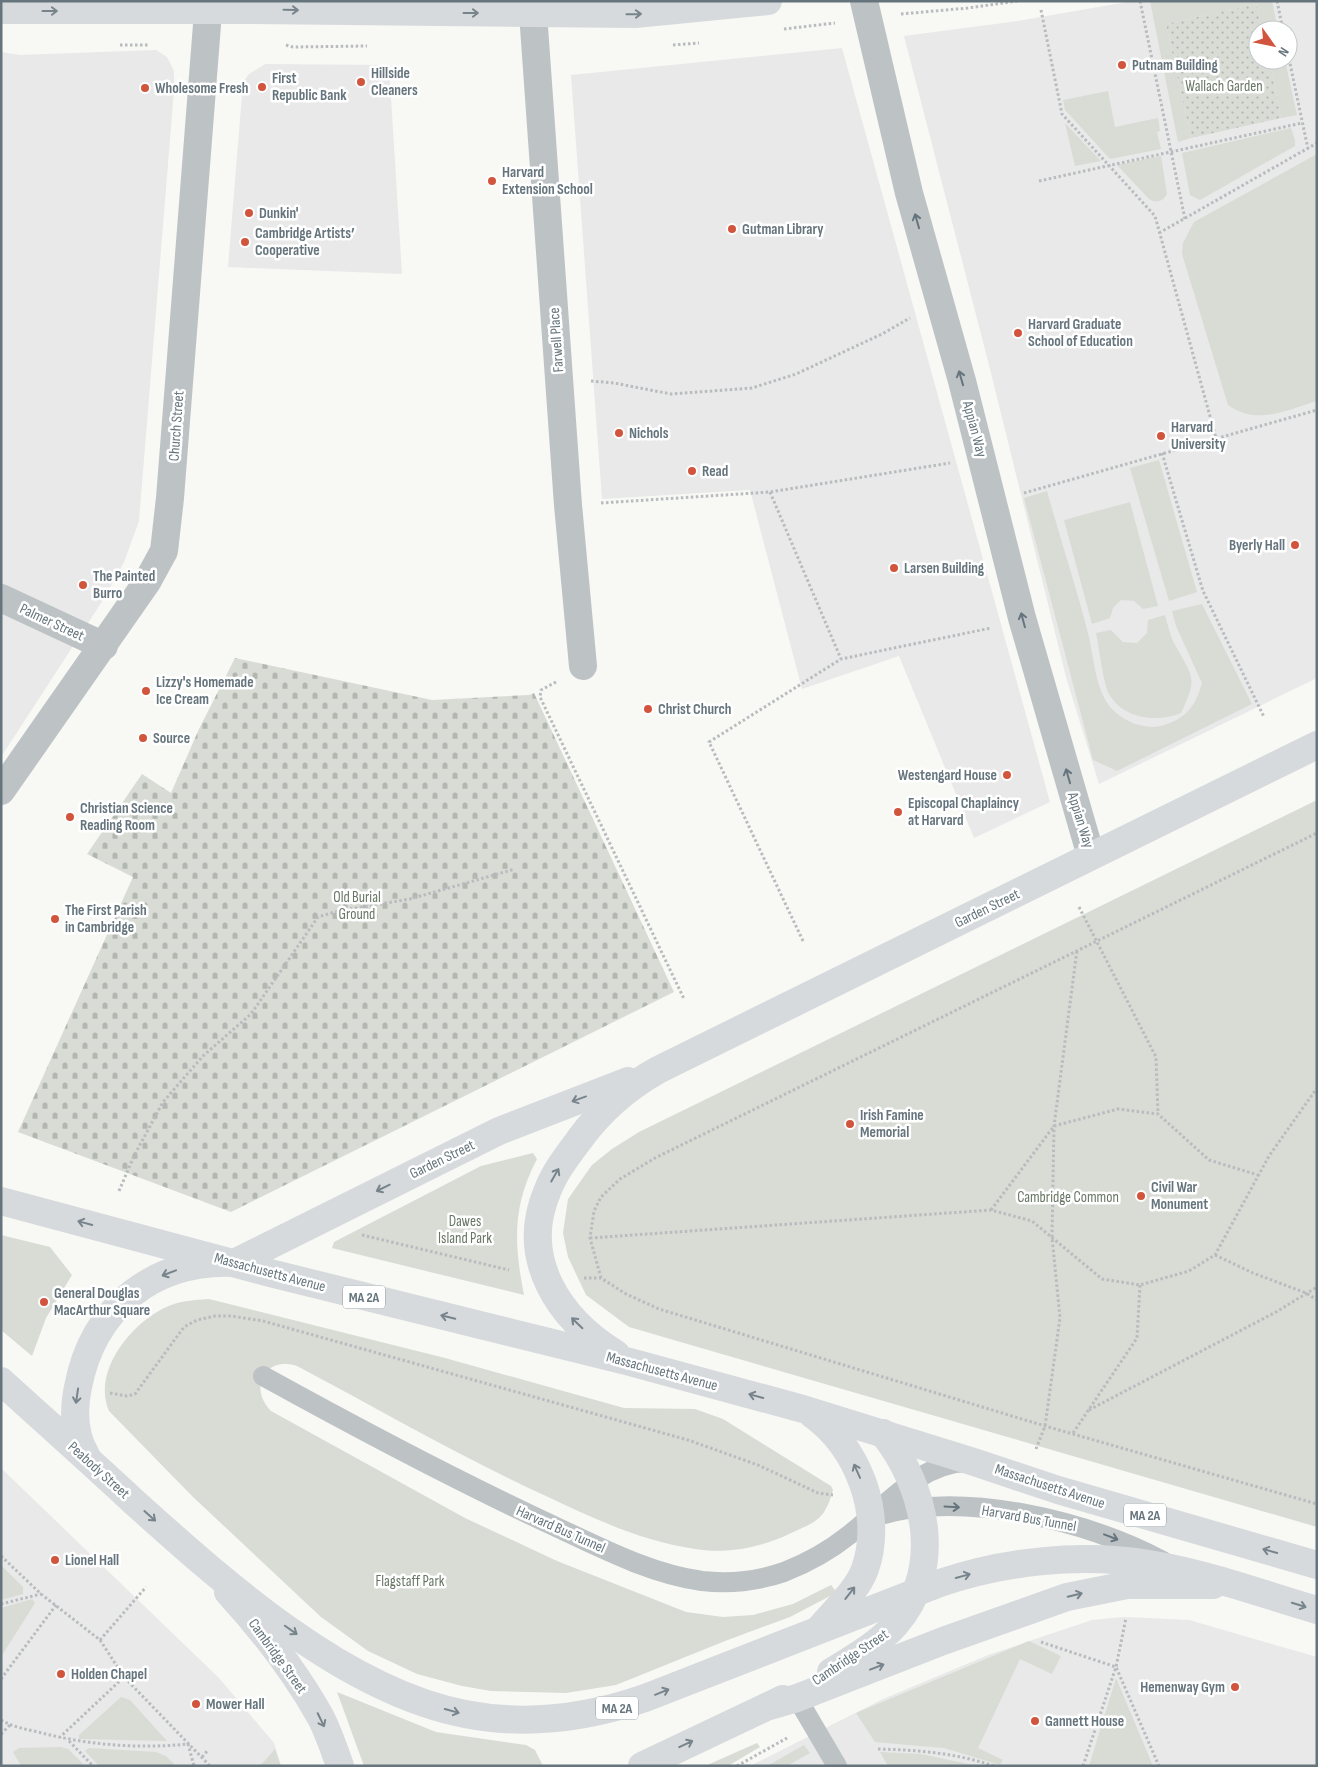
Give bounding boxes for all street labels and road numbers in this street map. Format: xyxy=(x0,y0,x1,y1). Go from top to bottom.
street label: Farwell Place xyxy=(545,307,568,373)
street label: Church Street xyxy=(165,390,188,462)
street label: Appian Way xyxy=(958,398,991,459)
street label: Palmer Street xyxy=(17,599,87,646)
street label: Appian Way xyxy=(1063,789,1098,851)
street label: Garden Street xyxy=(952,884,1023,932)
street label: Garden Street xyxy=(407,1135,478,1183)
street label: Massachusetts Avenue xyxy=(212,1248,328,1296)
road number: MA 2A xyxy=(343,1285,385,1308)
street label: Massachusetts Avenue xyxy=(604,1347,720,1395)
street label: Peabody Street xyxy=(64,1438,134,1503)
street label: Massachusetts Avenue xyxy=(992,1460,1107,1513)
street label: Harvard Bus Tunnel xyxy=(513,1501,608,1558)
street label: Harvard Bus Tunnel xyxy=(980,1501,1078,1536)
road number: MA 2A xyxy=(1124,1504,1166,1526)
street label: Cambridge Street xyxy=(244,1615,311,1698)
street label: Cambridge Street xyxy=(808,1625,892,1690)
road number: MA 2A xyxy=(596,1696,638,1720)

